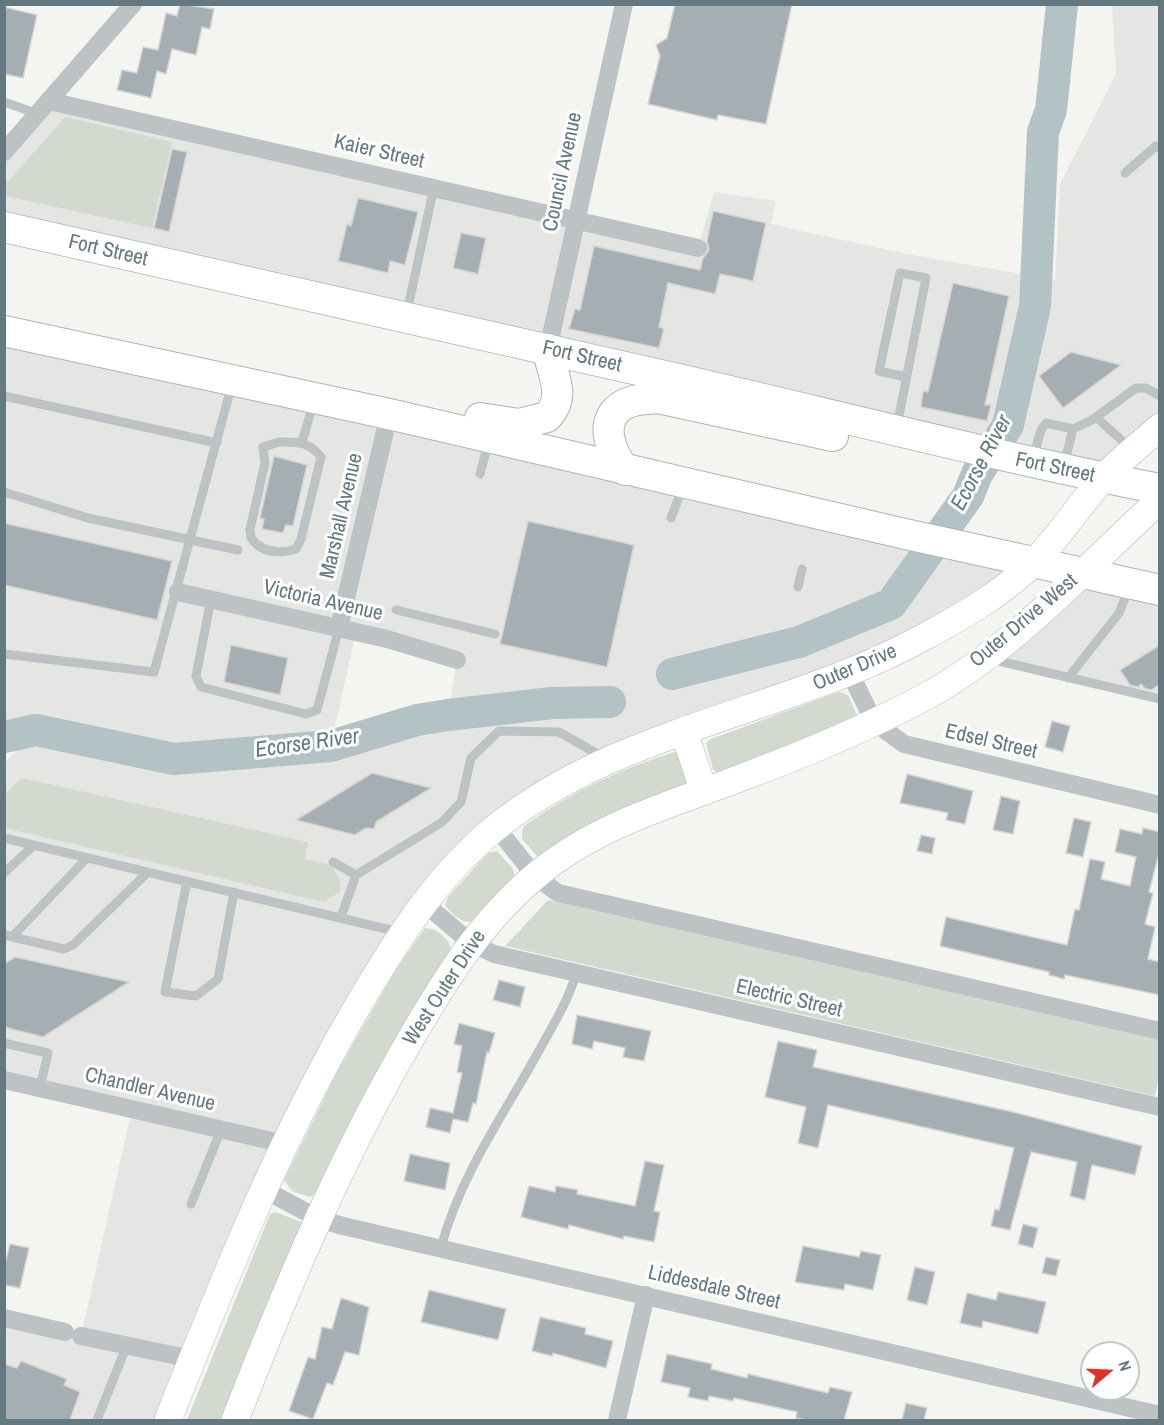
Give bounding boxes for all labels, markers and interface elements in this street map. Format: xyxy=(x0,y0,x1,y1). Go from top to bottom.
street label: Council Avenue xyxy=(538,110,588,234)
street label: Kaier Street xyxy=(331,129,427,175)
street label: Fort Street xyxy=(66,230,150,272)
street label: Fort Street xyxy=(540,336,624,378)
water label: Ecorse River xyxy=(946,411,1018,515)
street label: Fort Street xyxy=(1013,447,1097,489)
street label: Marshall Avenue xyxy=(315,451,369,581)
street label: Outer Drive West xyxy=(965,569,1083,673)
street label: Victoria Avenue xyxy=(261,575,385,627)
street label: Outer Drive xyxy=(809,639,901,697)
street label: Edsel Street xyxy=(942,719,1040,765)
water label: Ecorse River xyxy=(254,724,360,764)
street label: West Outer Drive xyxy=(398,925,492,1051)
street label: Electric Street xyxy=(733,975,845,1023)
street label: Chandler Avenue xyxy=(82,1063,218,1117)
street label: Liddesdale Street xyxy=(645,1261,783,1315)
north arrow xyxy=(1080,1341,1140,1401)
text: N xyxy=(1113,1358,1137,1374)

